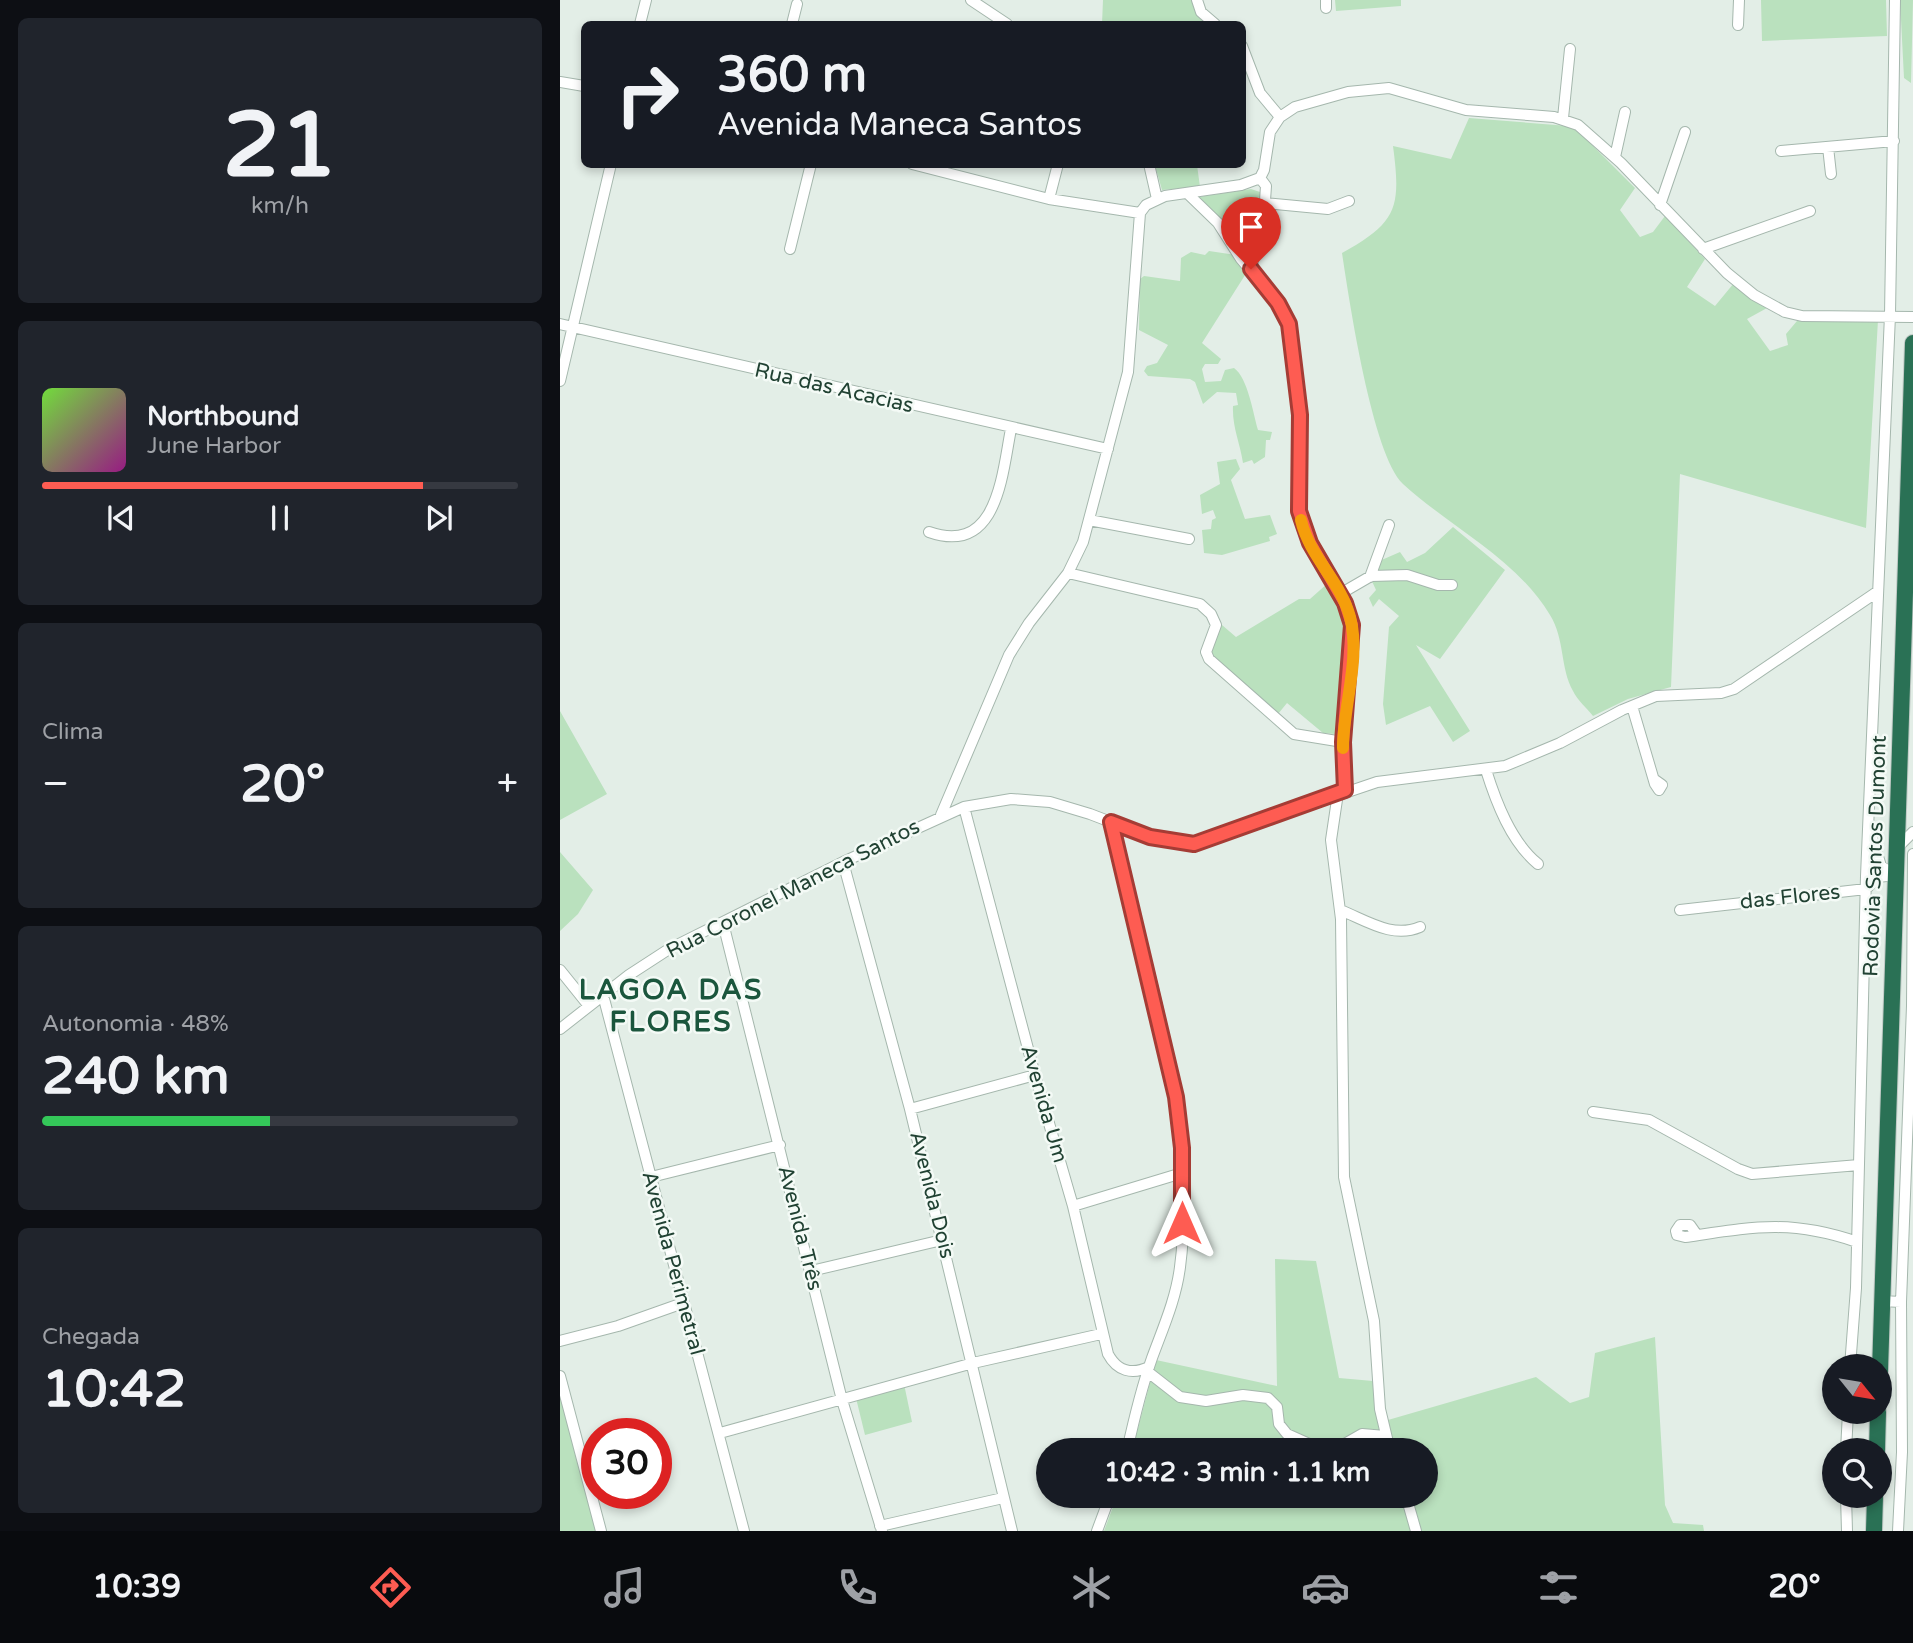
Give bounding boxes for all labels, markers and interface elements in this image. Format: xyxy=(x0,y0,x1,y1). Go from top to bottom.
text: 360 m xyxy=(717,46,867,105)
icon: right xyxy=(602,49,693,140)
text: 21 xyxy=(223,91,337,201)
text: Avenida Maneca Santos xyxy=(717,106,1082,144)
text: km/h xyxy=(251,192,309,220)
pin xyxy=(1221,197,1281,269)
icon: arrive xyxy=(1232,208,1270,246)
street label: Rua das Acacias xyxy=(752,358,916,418)
text: Northbound xyxy=(147,401,299,432)
text: June Harbor xyxy=(147,432,281,460)
icon: previous xyxy=(102,499,140,537)
icon: pause xyxy=(261,499,299,537)
icon: next xyxy=(420,499,458,537)
text: Clima xyxy=(42,718,103,746)
street label: Rodovia Santos Dumont xyxy=(1858,735,1892,977)
text: 20° xyxy=(240,753,325,816)
text: − xyxy=(42,761,69,807)
text: + xyxy=(497,761,518,807)
street label: Rua Coronel Maneca Santos xyxy=(662,814,924,964)
street label: das Flores xyxy=(1739,879,1841,915)
district label: LAGOA DAS FLORES xyxy=(579,973,763,1039)
text: Autonomia · 48% xyxy=(42,1010,229,1038)
street label: Avenida Um xyxy=(1015,1042,1073,1166)
text: 240 km xyxy=(42,1045,230,1108)
street label: Avenida Dois xyxy=(904,1129,960,1261)
street label: Avenida Três xyxy=(772,1163,828,1293)
street label: Avenida Perimetral xyxy=(636,1168,710,1358)
position arrow xyxy=(1145,1186,1219,1260)
text: Chegada xyxy=(42,1323,140,1351)
north arrow xyxy=(1822,1354,1892,1424)
map controls xyxy=(1822,1354,1892,1508)
text: 10:42 xyxy=(42,1358,186,1421)
speed limit sign: 30 xyxy=(581,1418,672,1509)
button: search xyxy=(1822,1438,1892,1508)
text: 10:42 · 3 min · 1.1 km xyxy=(1104,1457,1370,1488)
icon: directions xyxy=(366,1563,415,1612)
icon: music xyxy=(600,1563,649,1612)
icon: phone xyxy=(833,1563,882,1612)
icon: climate xyxy=(1067,1563,1116,1612)
icon: car xyxy=(1301,1563,1350,1612)
icon: filters xyxy=(1534,1563,1583,1612)
text: 10:39 xyxy=(92,1568,181,1606)
text: 20° xyxy=(1768,1568,1821,1606)

